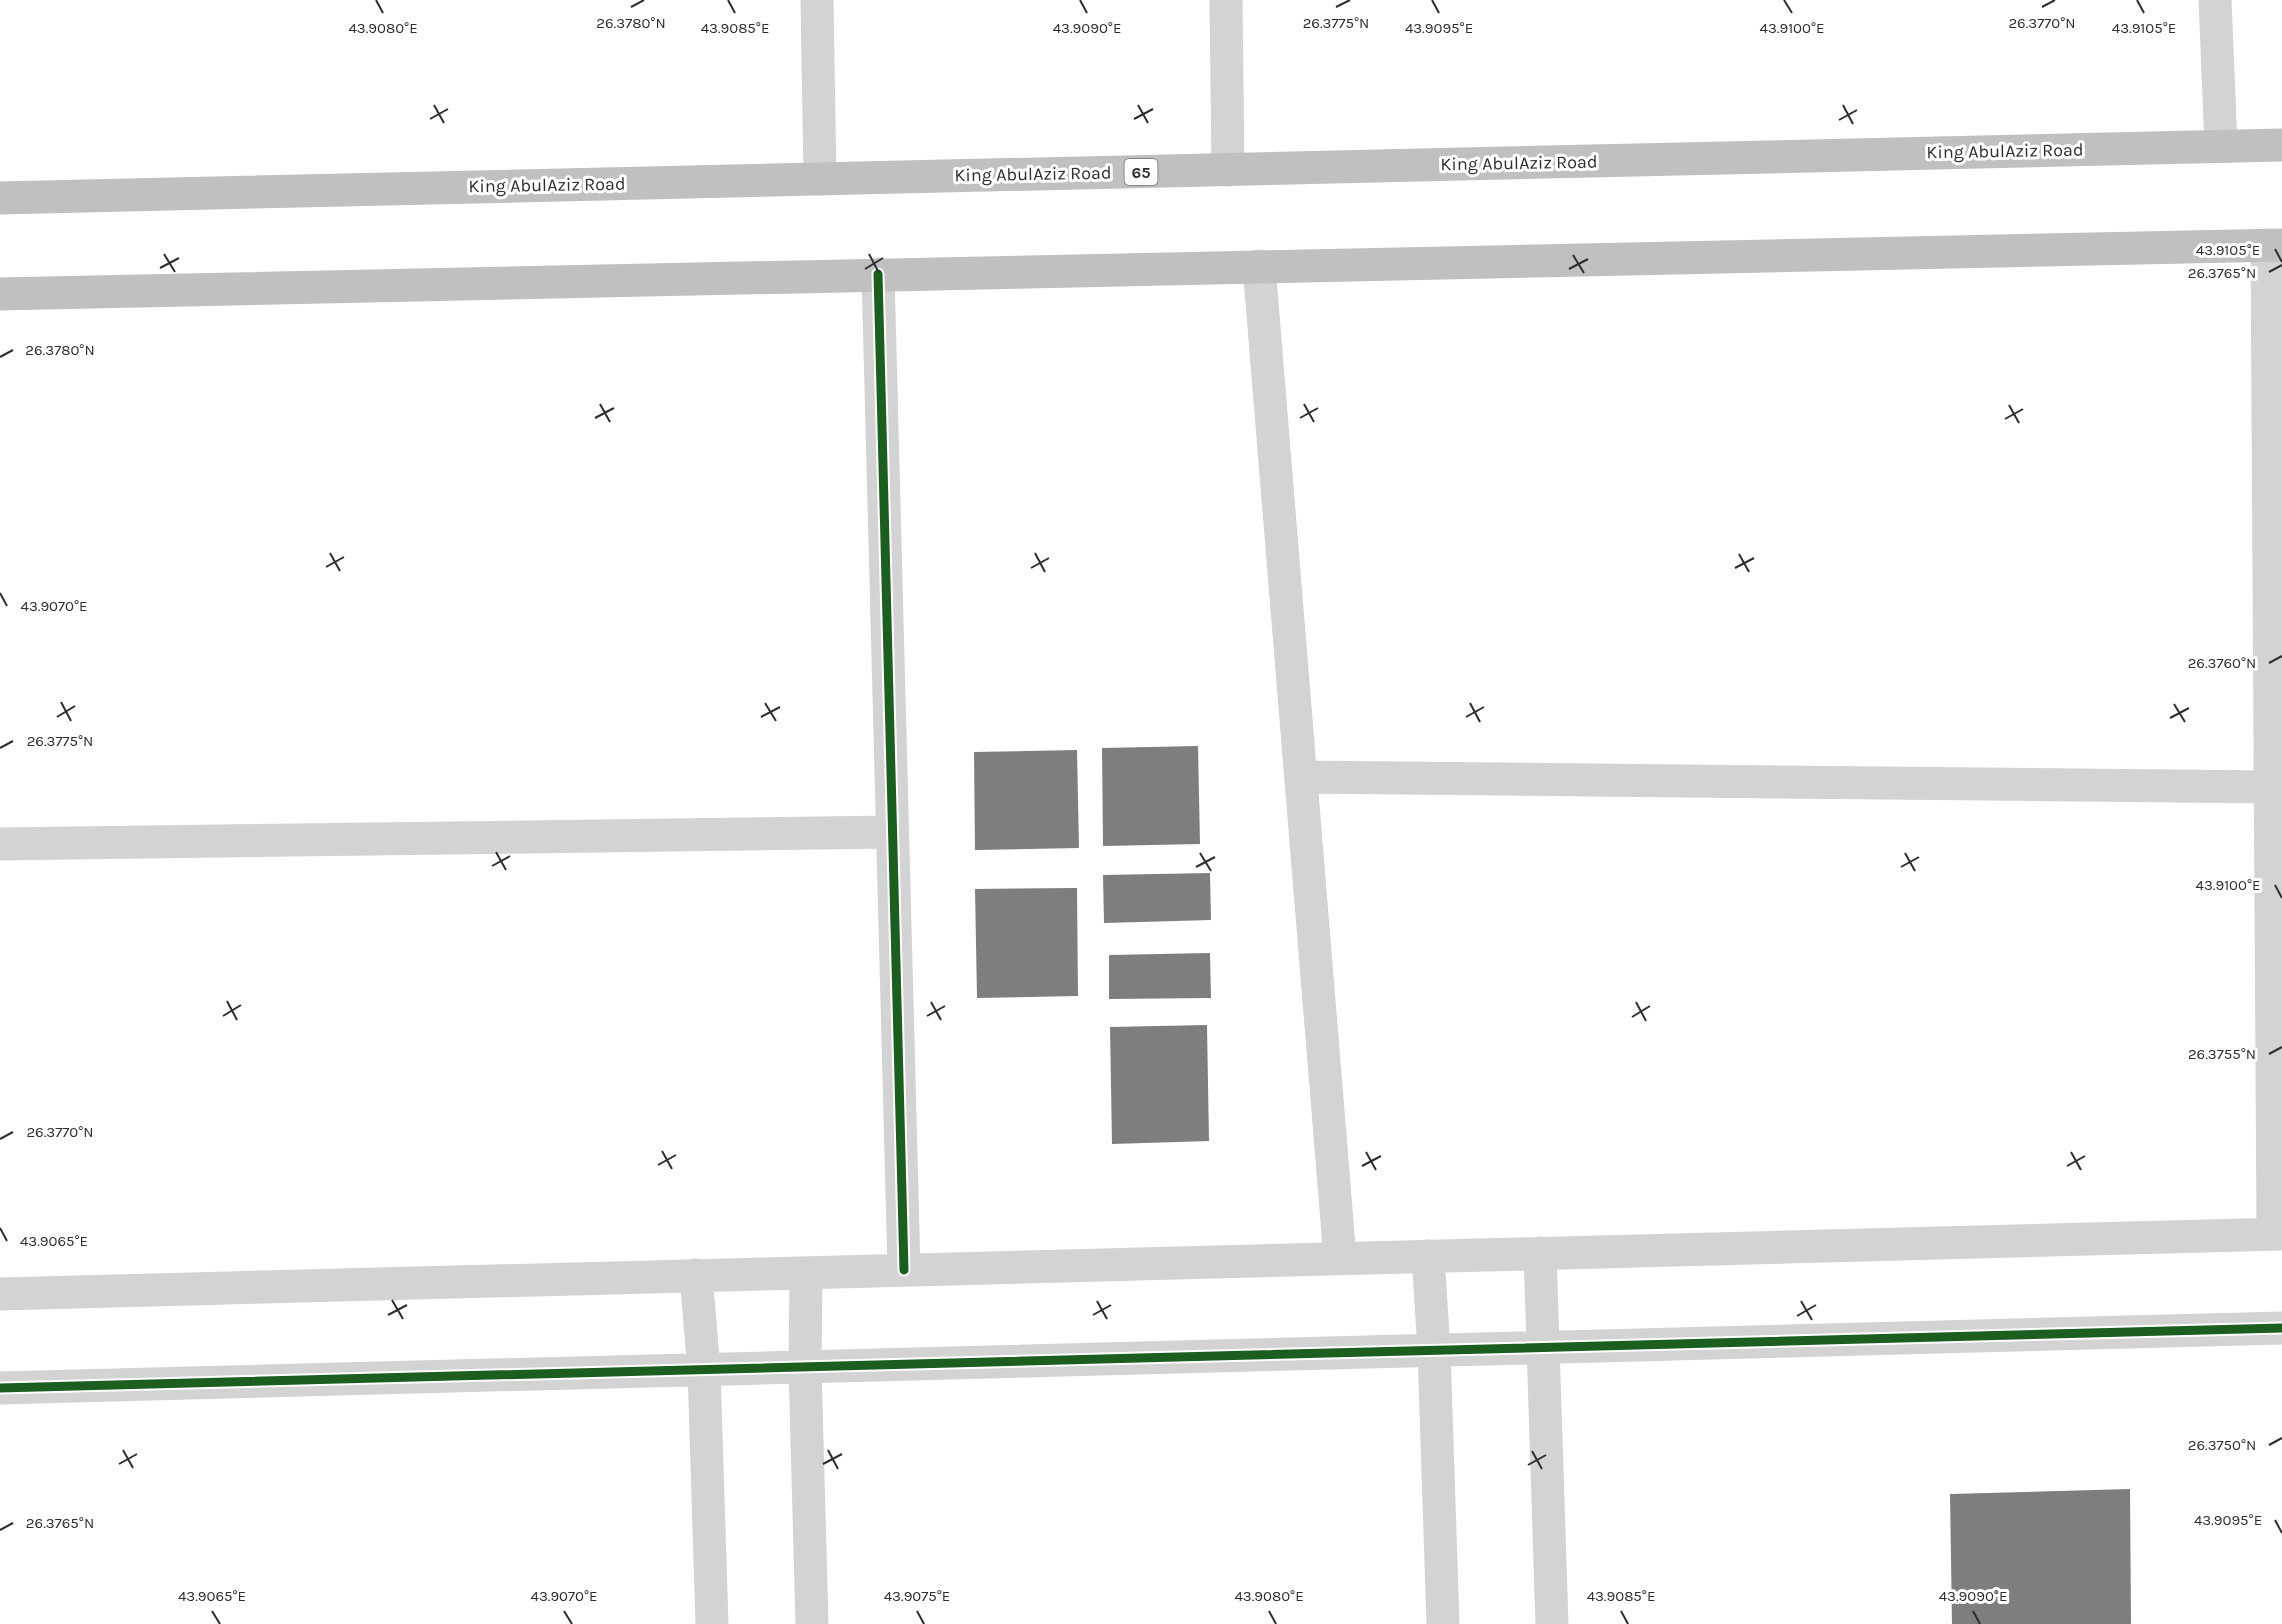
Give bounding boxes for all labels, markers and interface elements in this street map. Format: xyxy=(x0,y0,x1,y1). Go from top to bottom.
text: 26.3780°N xyxy=(596,14,666,32)
text: 26.3775°N xyxy=(1303,14,1369,32)
text: 26.3770°N xyxy=(2008,14,2076,32)
text: 43.9080°E xyxy=(348,19,418,37)
text: 43.9085°E xyxy=(701,19,769,37)
text: 43.9090°E xyxy=(1053,19,1121,37)
text: 43.9095°E xyxy=(1405,19,1473,37)
text: 43.9100°E xyxy=(1760,19,1824,37)
text: 43.9105°E xyxy=(2112,19,2176,37)
street label: King AbulAziz Road xyxy=(1926,139,2084,163)
street label: King AbulAziz Road xyxy=(1440,151,1598,175)
road number: 65 xyxy=(1124,159,1158,185)
street label: King AbulAziz Road xyxy=(954,162,1112,186)
street label: King AbulAziz Road xyxy=(468,173,626,197)
text: 43.9105°E xyxy=(2196,241,2260,259)
text: 26.3765°N xyxy=(2188,264,2256,282)
text: 26.3780°N xyxy=(25,341,95,359)
text: 43.9070°E xyxy=(21,597,88,615)
text: 26.3760°N xyxy=(2188,654,2256,672)
text: 26.3775°N xyxy=(27,732,93,750)
text: 43.9100°E xyxy=(2196,876,2260,894)
text: 26.3755°N xyxy=(2188,1045,2256,1063)
text: 26.3770°N xyxy=(26,1123,94,1141)
text: 43.9065°E xyxy=(20,1232,88,1250)
text: 26.3750°N xyxy=(2188,1436,2256,1454)
text: 43.9095°E xyxy=(2194,1511,2262,1529)
text: 26.3765°N xyxy=(26,1514,94,1532)
text: 43.9065°E xyxy=(178,1587,246,1605)
text: 43.9070°E xyxy=(531,1587,598,1605)
text: 43.9075°E xyxy=(884,1587,950,1605)
text: 43.9080°E xyxy=(1234,1587,1304,1605)
text: 43.9085°E xyxy=(1587,1587,1655,1605)
text: 43.9090°E xyxy=(1939,1587,2007,1605)

